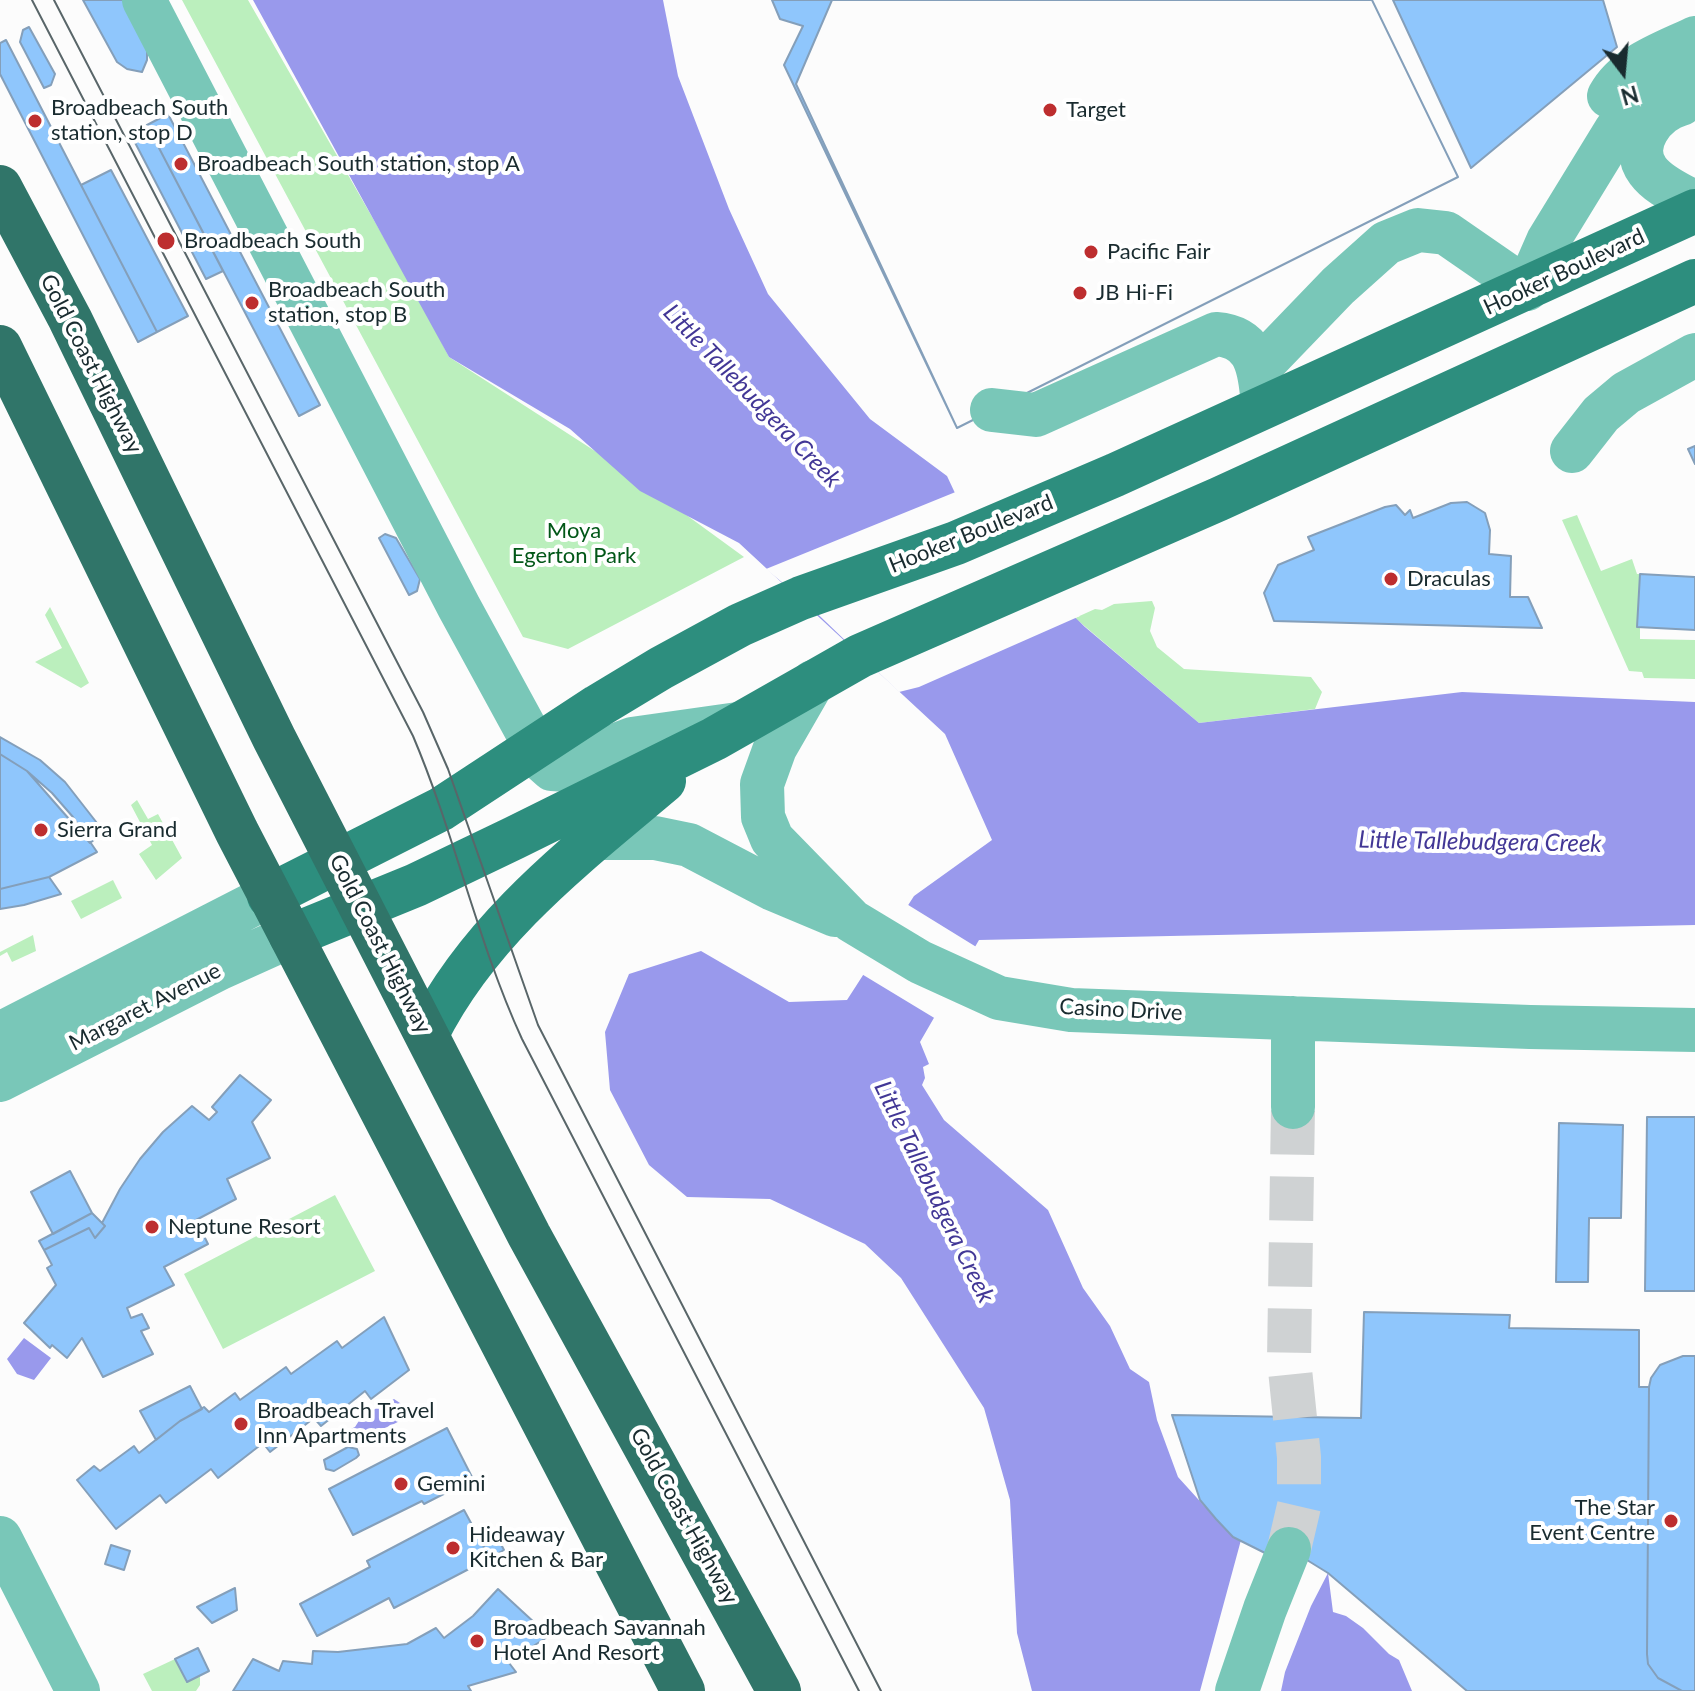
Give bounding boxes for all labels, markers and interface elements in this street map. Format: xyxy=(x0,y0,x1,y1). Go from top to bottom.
north arrow xyxy=(1583,32,1663,112)
text: N xyxy=(1618,80,1642,111)
place label: Broadbeach South station, stop D xyxy=(51,95,228,146)
place label: Target xyxy=(1066,97,1126,123)
marker: Target xyxy=(1041,101,1059,119)
marker: Broadbeach South station, stop D xyxy=(26,112,44,130)
place label: Broadbeach South station, stop A xyxy=(197,151,520,177)
marker: Broadbeach South station, stop A xyxy=(172,155,190,173)
street label: Hooker Boulevard xyxy=(1479,223,1649,321)
place label: Broadbeach South xyxy=(184,228,361,254)
marker: Broadbeach South xyxy=(155,230,177,252)
place label: Pacific Fair xyxy=(1107,239,1210,265)
marker: Pacific Fair xyxy=(1082,243,1100,261)
street label: Gold Coast Highway xyxy=(34,270,148,458)
place label: Broadbeach South station, stop B xyxy=(268,277,445,328)
place label: JB Hi-Fi xyxy=(1096,280,1173,306)
marker: JB Hi-Fi xyxy=(1071,284,1089,302)
marker: Broadbeach South station, stop B xyxy=(243,294,261,312)
water label: Little Tallebudgera Creek xyxy=(657,298,847,494)
street label: Hooker Boulevard xyxy=(885,489,1057,579)
park label: Moya Egerton Park xyxy=(512,518,636,570)
place label: Draculas xyxy=(1407,566,1491,592)
marker: Draculas xyxy=(1382,570,1400,588)
place label: Sierra Grand xyxy=(57,817,177,843)
marker: Sierra Grand xyxy=(32,821,50,839)
water label: Little Tallebudgera Creek xyxy=(1358,825,1602,859)
street label: Gold Coast Highway xyxy=(323,850,437,1038)
street label: Margaret Avenue xyxy=(65,957,225,1057)
street label: Casino Drive xyxy=(1059,994,1183,1026)
water label: Little Tallebudgera Creek xyxy=(868,1076,1000,1308)
place label: Neptune Resort xyxy=(168,1214,321,1240)
marker: Neptune Resort xyxy=(143,1218,161,1236)
place label: Broadbeach Travel Inn Apartments xyxy=(257,1398,435,1450)
marker: Broadbeach Travel Inn Apartments xyxy=(232,1415,250,1433)
street label: Gold Coast Highway xyxy=(625,1423,743,1609)
place label: Gemini xyxy=(417,1471,485,1497)
marker: Gemini xyxy=(392,1475,410,1493)
place label: The Star Event Centre xyxy=(1529,1495,1655,1546)
marker: The Star Event Centre xyxy=(1662,1512,1680,1530)
place label: Hideaway Kitchen & Bar xyxy=(469,1522,603,1574)
marker: Hideaway Kitchen & Bar xyxy=(444,1539,462,1557)
place label: Broadbeach Savannah Hotel And Resort xyxy=(493,1615,706,1666)
marker: Broadbeach Savannah Hotel And Resort xyxy=(468,1632,486,1650)

